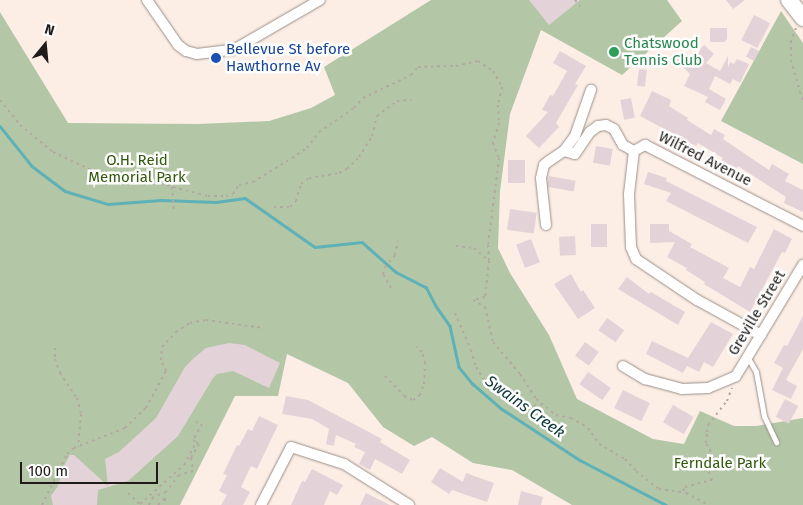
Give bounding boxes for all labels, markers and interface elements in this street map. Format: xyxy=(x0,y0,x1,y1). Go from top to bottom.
north arrow xyxy=(20,20,70,70)
text: N xyxy=(43,21,56,40)
place label: Chatswood Tennis Club xyxy=(624,34,702,69)
place label: Bellevue St before Hawthorne Av xyxy=(226,40,350,75)
marker: Chatswood Tennis Club xyxy=(608,46,620,58)
marker: Bellevue St before Hawthorne Av xyxy=(210,52,222,64)
street label: Wilfred Avenue xyxy=(655,128,755,190)
park label: O.H. Reid Memorial Park xyxy=(88,151,186,186)
street label: Greville Street xyxy=(725,267,789,359)
water label: Swains Creek xyxy=(481,372,569,442)
scale bar xyxy=(22,452,160,484)
park label: Ferndale Park xyxy=(674,455,766,473)
text: 100 m xyxy=(28,462,68,480)

